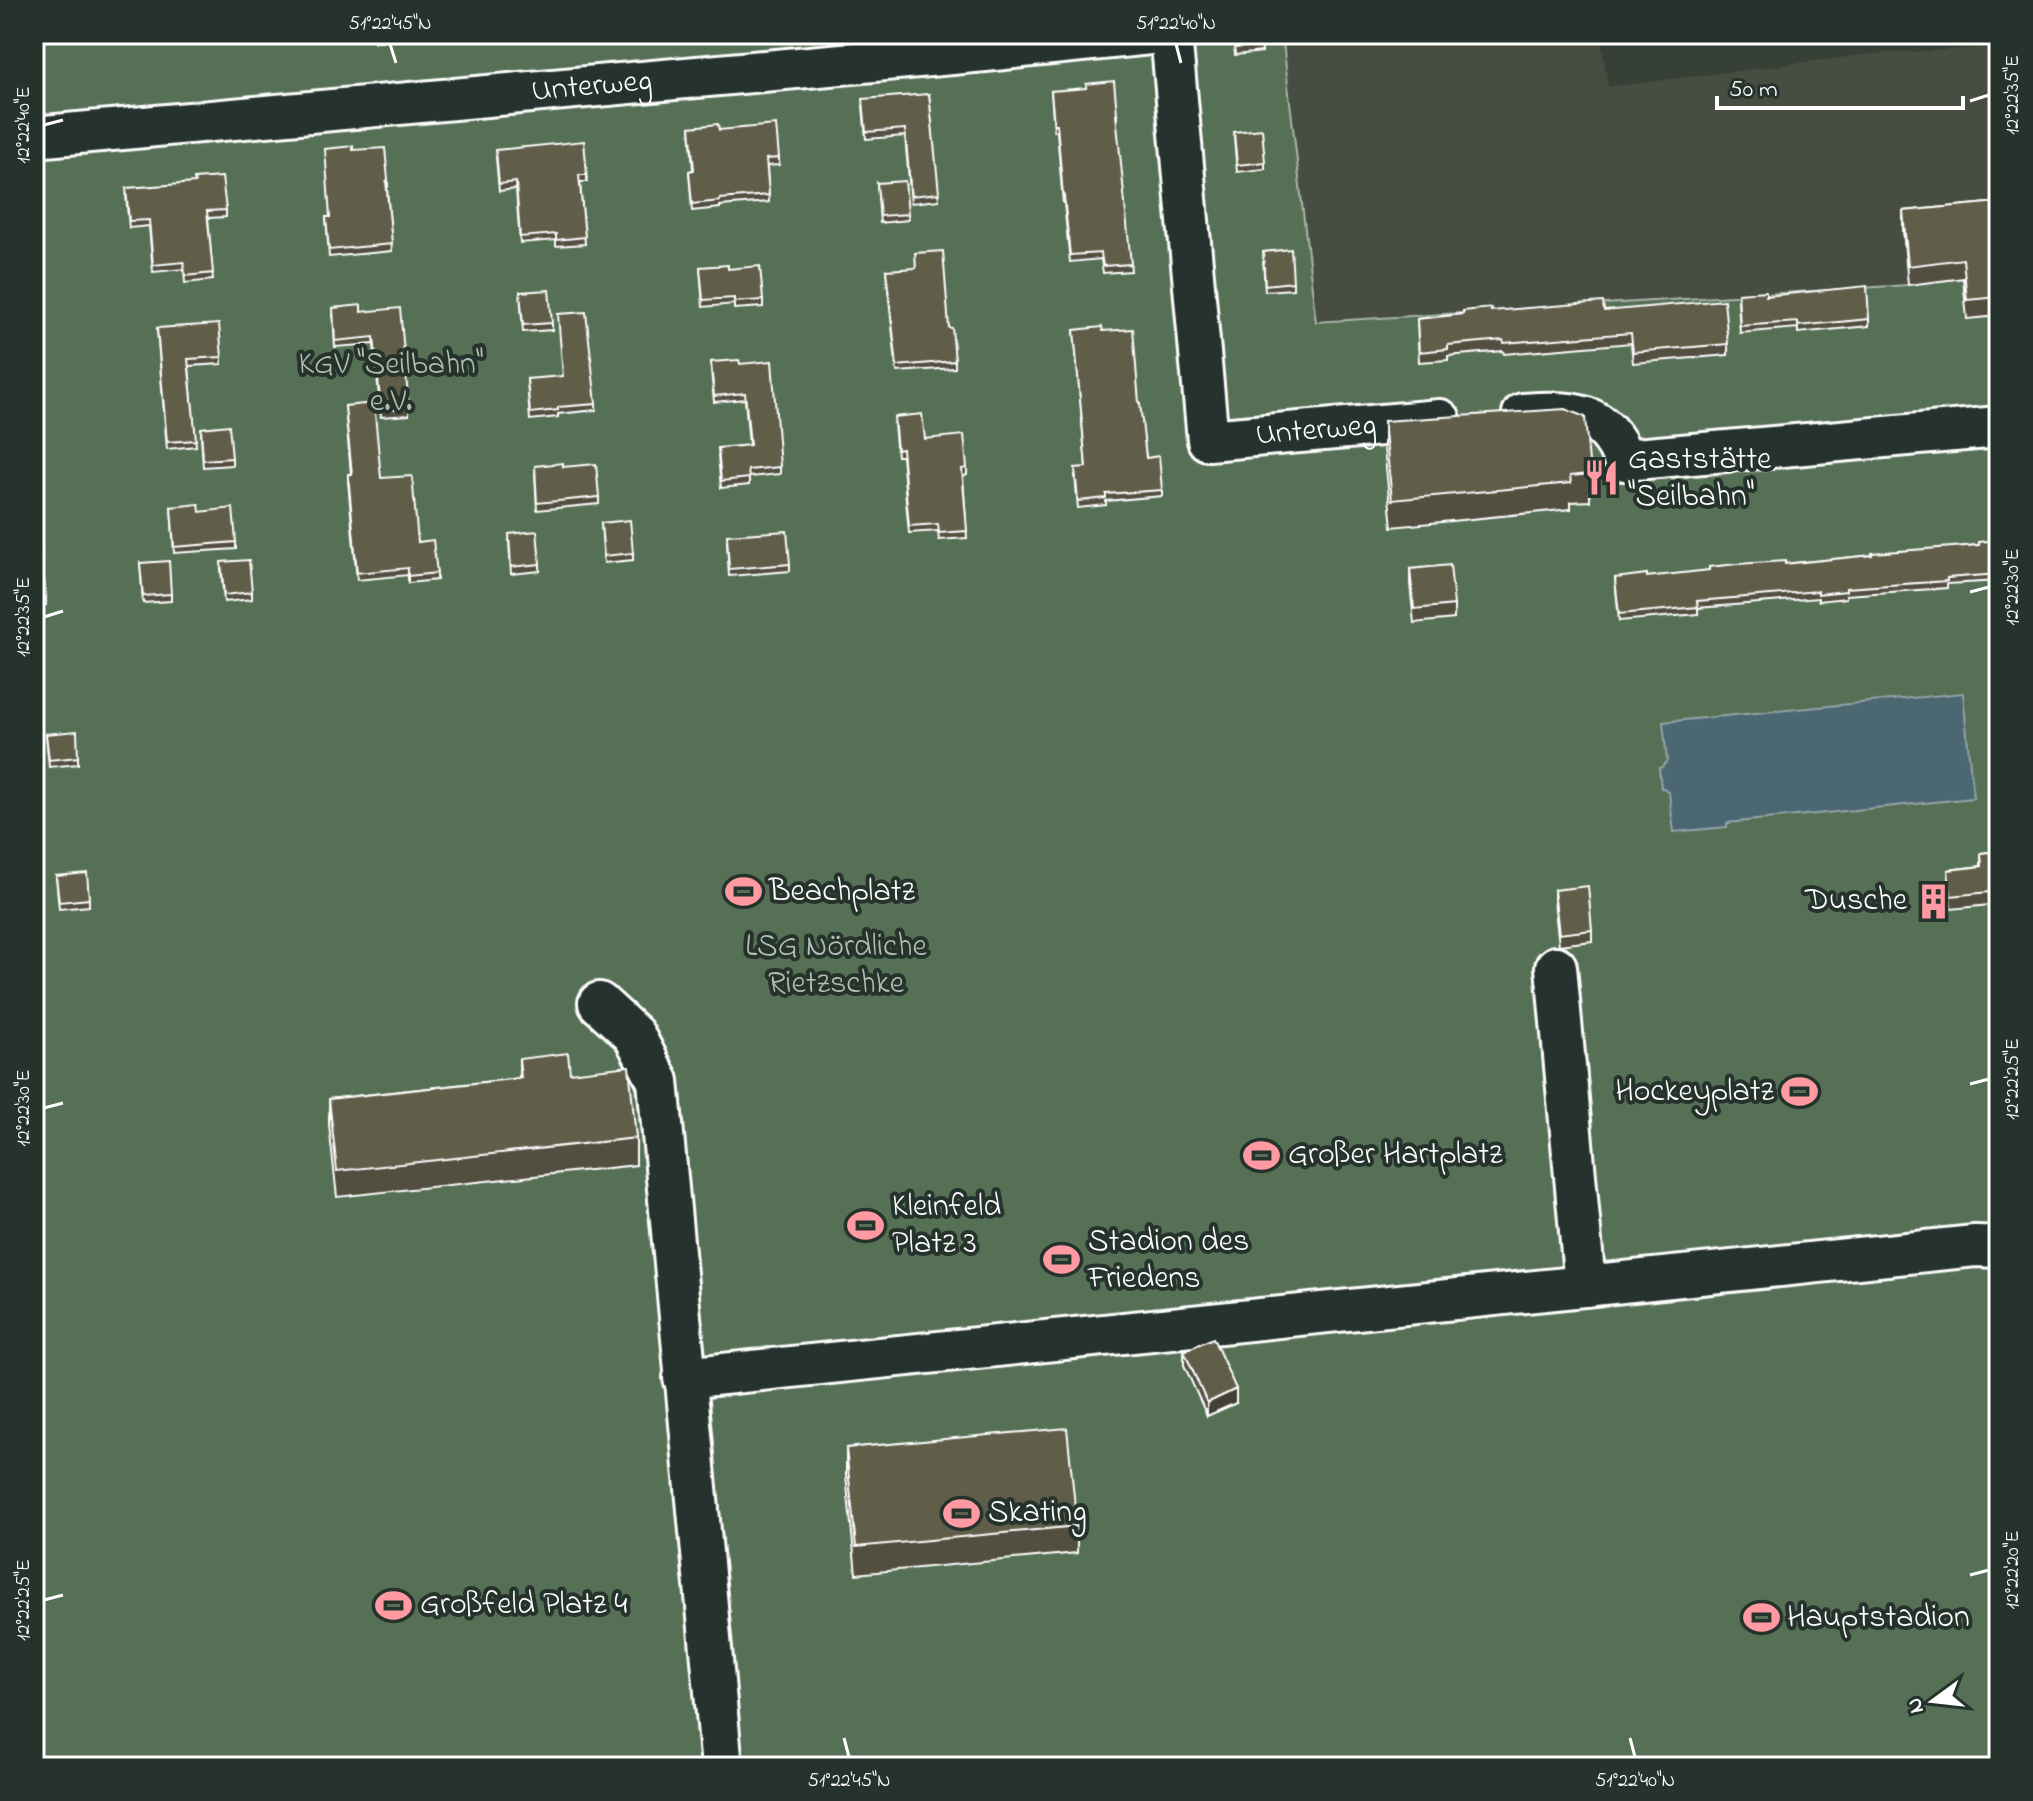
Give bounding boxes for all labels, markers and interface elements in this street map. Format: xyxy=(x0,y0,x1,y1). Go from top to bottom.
text: 51°22'45"N xyxy=(349,10,432,39)
text: 51°22'40"N xyxy=(1136,10,1216,39)
text: 12°22'35"E xyxy=(1999,55,2028,135)
street label: Unterweg xyxy=(529,58,654,115)
scale bar xyxy=(1717,60,1963,110)
text: 50 m xyxy=(1729,73,1778,108)
text: 12°22'40"E xyxy=(10,86,39,164)
park label: KGV "Seilbahn" e.V. xyxy=(299,342,483,426)
street label: Unterweg xyxy=(1254,402,1378,459)
place label: Gaststätte "Seilbahn" xyxy=(1628,437,1772,521)
restaurant icon: Gaststätte "Seilbahn" xyxy=(1583,459,1621,497)
text: 12°22'30"E xyxy=(1999,548,2028,626)
text: 12°22'35"E xyxy=(10,577,39,657)
place label: Beachplatz xyxy=(768,869,915,916)
sports icon: Beachplatz xyxy=(724,873,762,911)
place label: Dusche xyxy=(1804,878,1908,925)
building icon: Dusche xyxy=(1914,882,1952,920)
park label: LSG Nördliche Rietzschke xyxy=(745,924,927,1008)
text: 12°22'25"E xyxy=(1999,1038,2028,1120)
text: 12°22'30"E xyxy=(10,1069,39,1147)
place label: Hockeyplatz xyxy=(1615,1069,1775,1116)
sports icon: Hockeyplatz xyxy=(1781,1073,1819,1111)
place label: Großer Hartplatz xyxy=(1288,1132,1503,1179)
sports icon: Großer Hartplatz xyxy=(1243,1136,1281,1174)
place label: Kleinfeld Platz 3 xyxy=(892,1184,1001,1268)
sports icon: Kleinfeld Platz 3 xyxy=(847,1206,885,1244)
place label: Stadion des Friedens xyxy=(1087,1219,1249,1303)
sports icon: Stadion des Friedens xyxy=(1043,1241,1081,1279)
place label: Skating xyxy=(988,1490,1087,1537)
sports icon: Skating xyxy=(943,1494,981,1532)
text: 12°22'20"E xyxy=(1999,1530,2028,1610)
text: 12°22'25"E xyxy=(10,1559,39,1641)
place label: Großfeld Platz 4 xyxy=(420,1582,628,1629)
sports icon: Großfeld Platz 4 xyxy=(375,1586,413,1624)
place label: Hauptstadion xyxy=(1787,1595,1970,1642)
sports icon: Hauptstadion xyxy=(1742,1599,1780,1637)
north arrow xyxy=(1893,1661,1973,1741)
text: N xyxy=(1899,1694,1934,1717)
text: 51°22'45"N xyxy=(808,1767,891,1796)
text: 51°22'40"N xyxy=(1595,1767,1675,1796)

